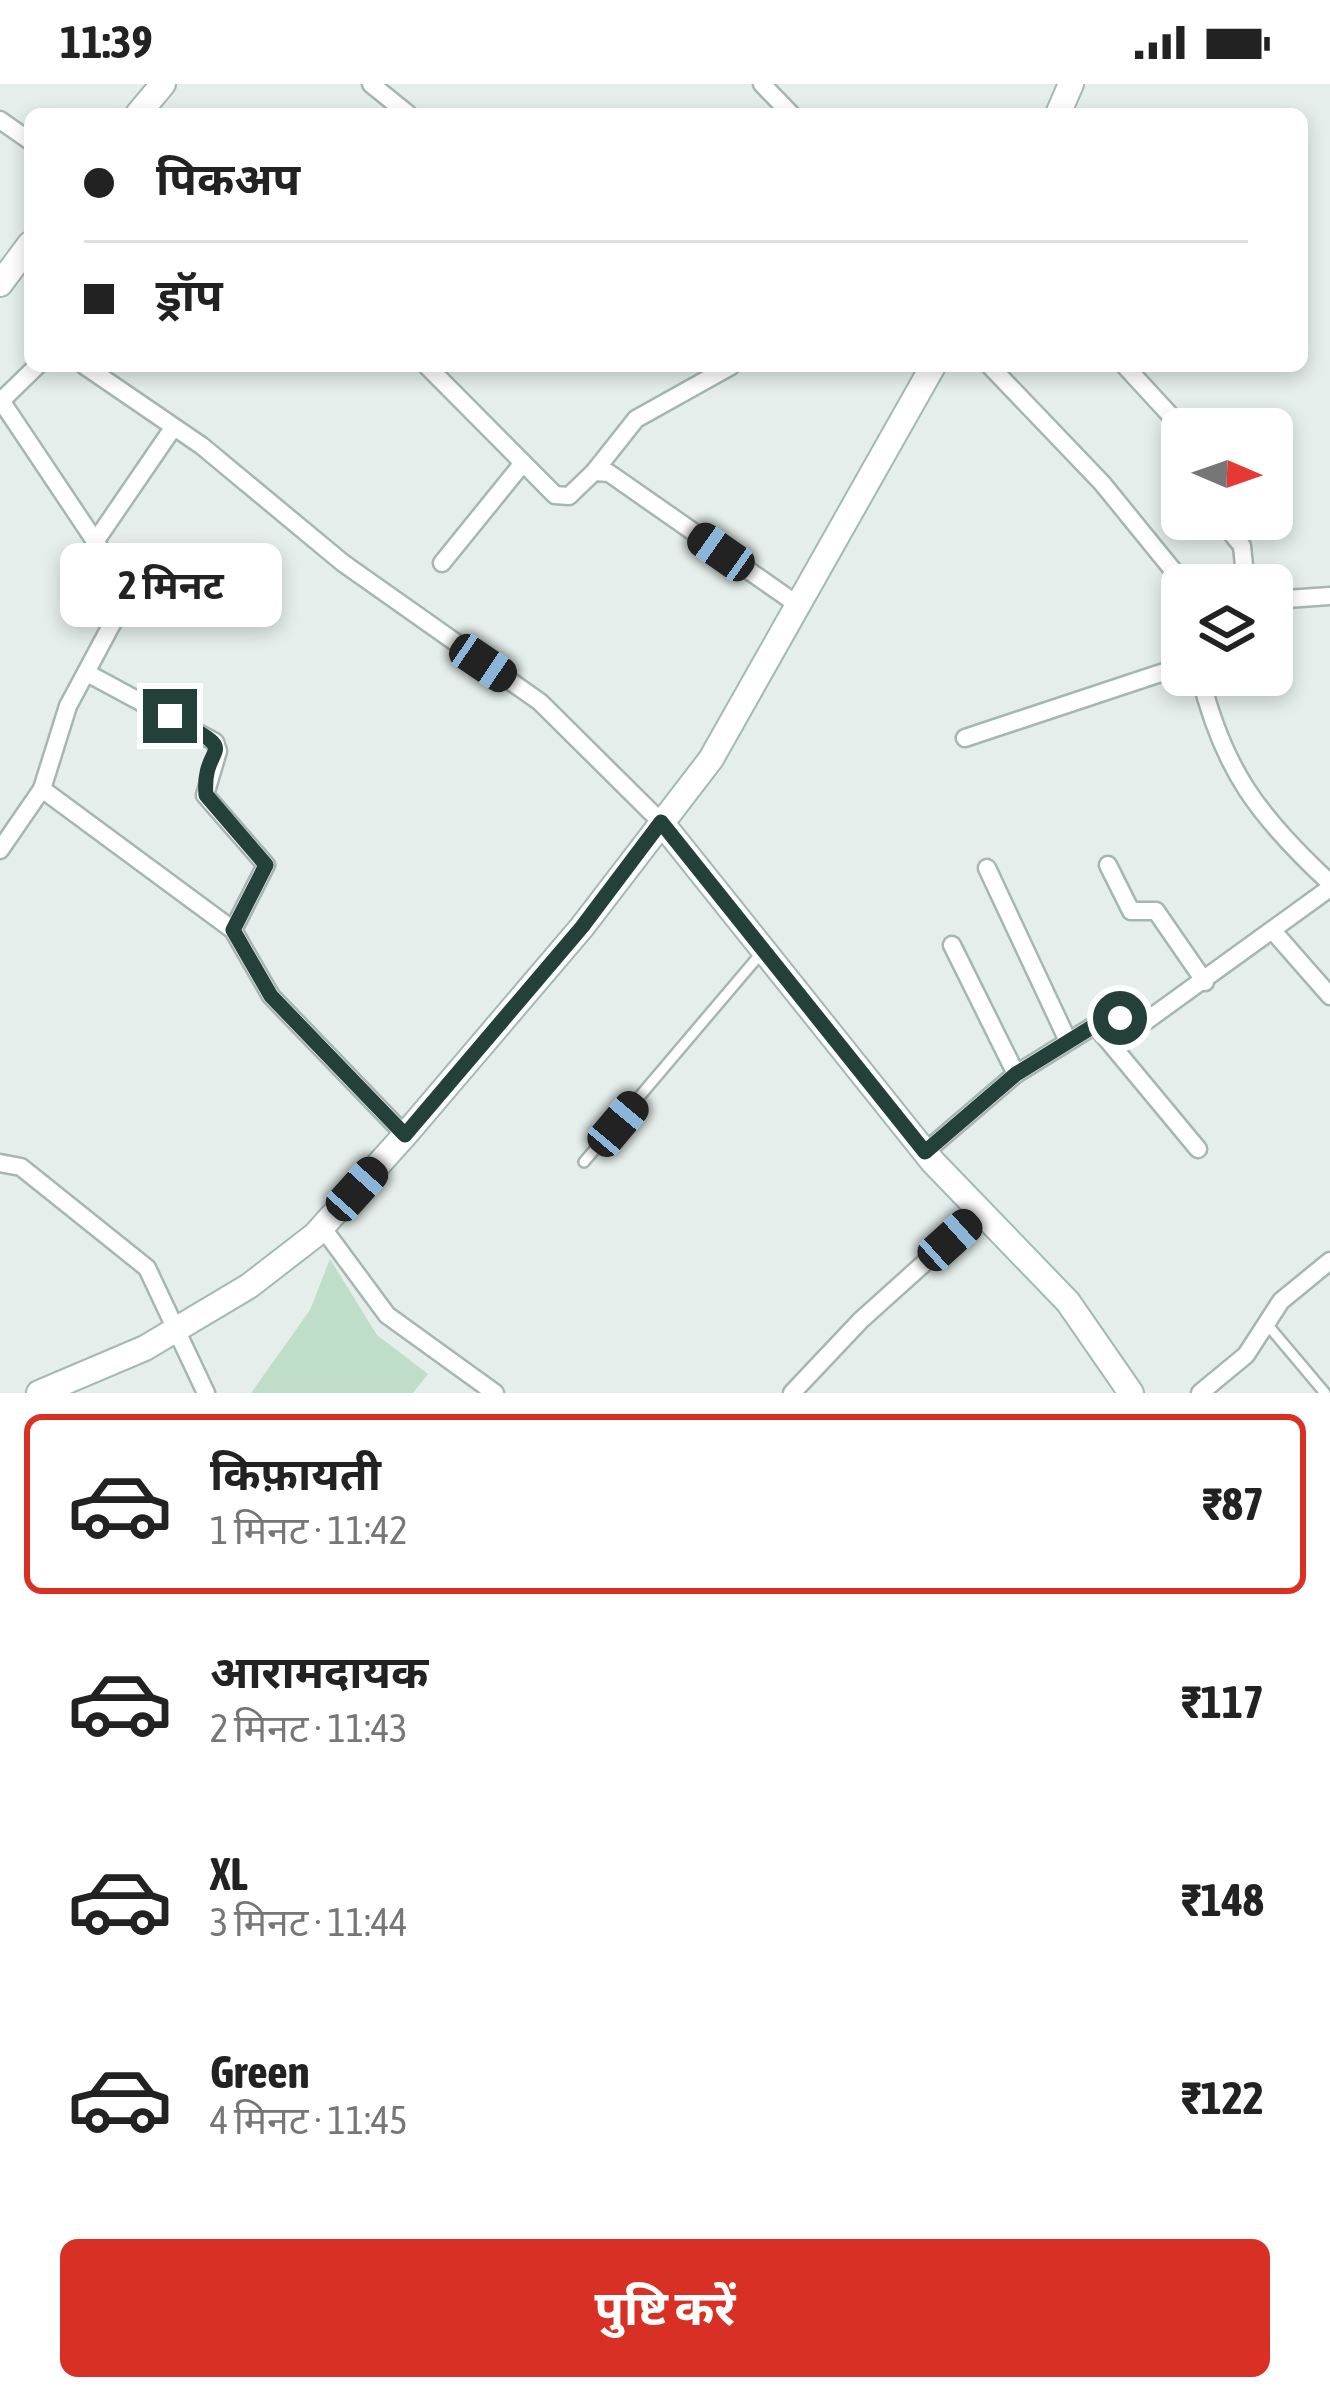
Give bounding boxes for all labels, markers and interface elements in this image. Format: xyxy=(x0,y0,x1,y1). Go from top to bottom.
text: 11:39 xyxy=(60,16,153,68)
text: पिकअप xyxy=(156,153,300,205)
text: ड्रॉप xyxy=(156,269,223,321)
north arrow xyxy=(1161,408,1293,540)
map controls xyxy=(1161,408,1293,696)
car xyxy=(681,517,761,587)
callout: 2 मिनट xyxy=(59,542,281,626)
text: 2 मिनट xyxy=(118,563,224,607)
button: layers xyxy=(1161,564,1293,696)
car xyxy=(443,628,523,698)
route end xyxy=(143,689,197,743)
route start xyxy=(1093,991,1147,1045)
car xyxy=(581,1085,655,1163)
car xyxy=(320,1150,394,1228)
car xyxy=(911,1203,989,1277)
text: किफ़ायती xyxy=(210,1448,381,1500)
icon: car xyxy=(66,1450,174,1558)
text: ₹87 xyxy=(1202,1478,1264,1530)
text: 1 मिनट · 11:42 xyxy=(210,1508,408,1552)
text: आरामदायक xyxy=(210,1646,428,1698)
icon: car xyxy=(66,1648,174,1756)
text: ₹117 xyxy=(1181,1676,1264,1728)
text: 2 मिनट · 11:43 xyxy=(210,1706,408,1750)
icon: car xyxy=(66,1846,174,1954)
text: XL xyxy=(210,1848,248,1900)
text: ₹148 xyxy=(1181,1874,1264,1926)
text: 3 मिनट · 11:44 xyxy=(210,1900,408,1944)
icon: car xyxy=(66,2044,174,2152)
text: Green xyxy=(210,2046,310,2098)
text: ₹122 xyxy=(1181,2072,1264,2124)
text: 4 मिनट · 11:45 xyxy=(210,2098,408,2142)
button: पुष्टि करें xyxy=(60,2239,1270,2377)

